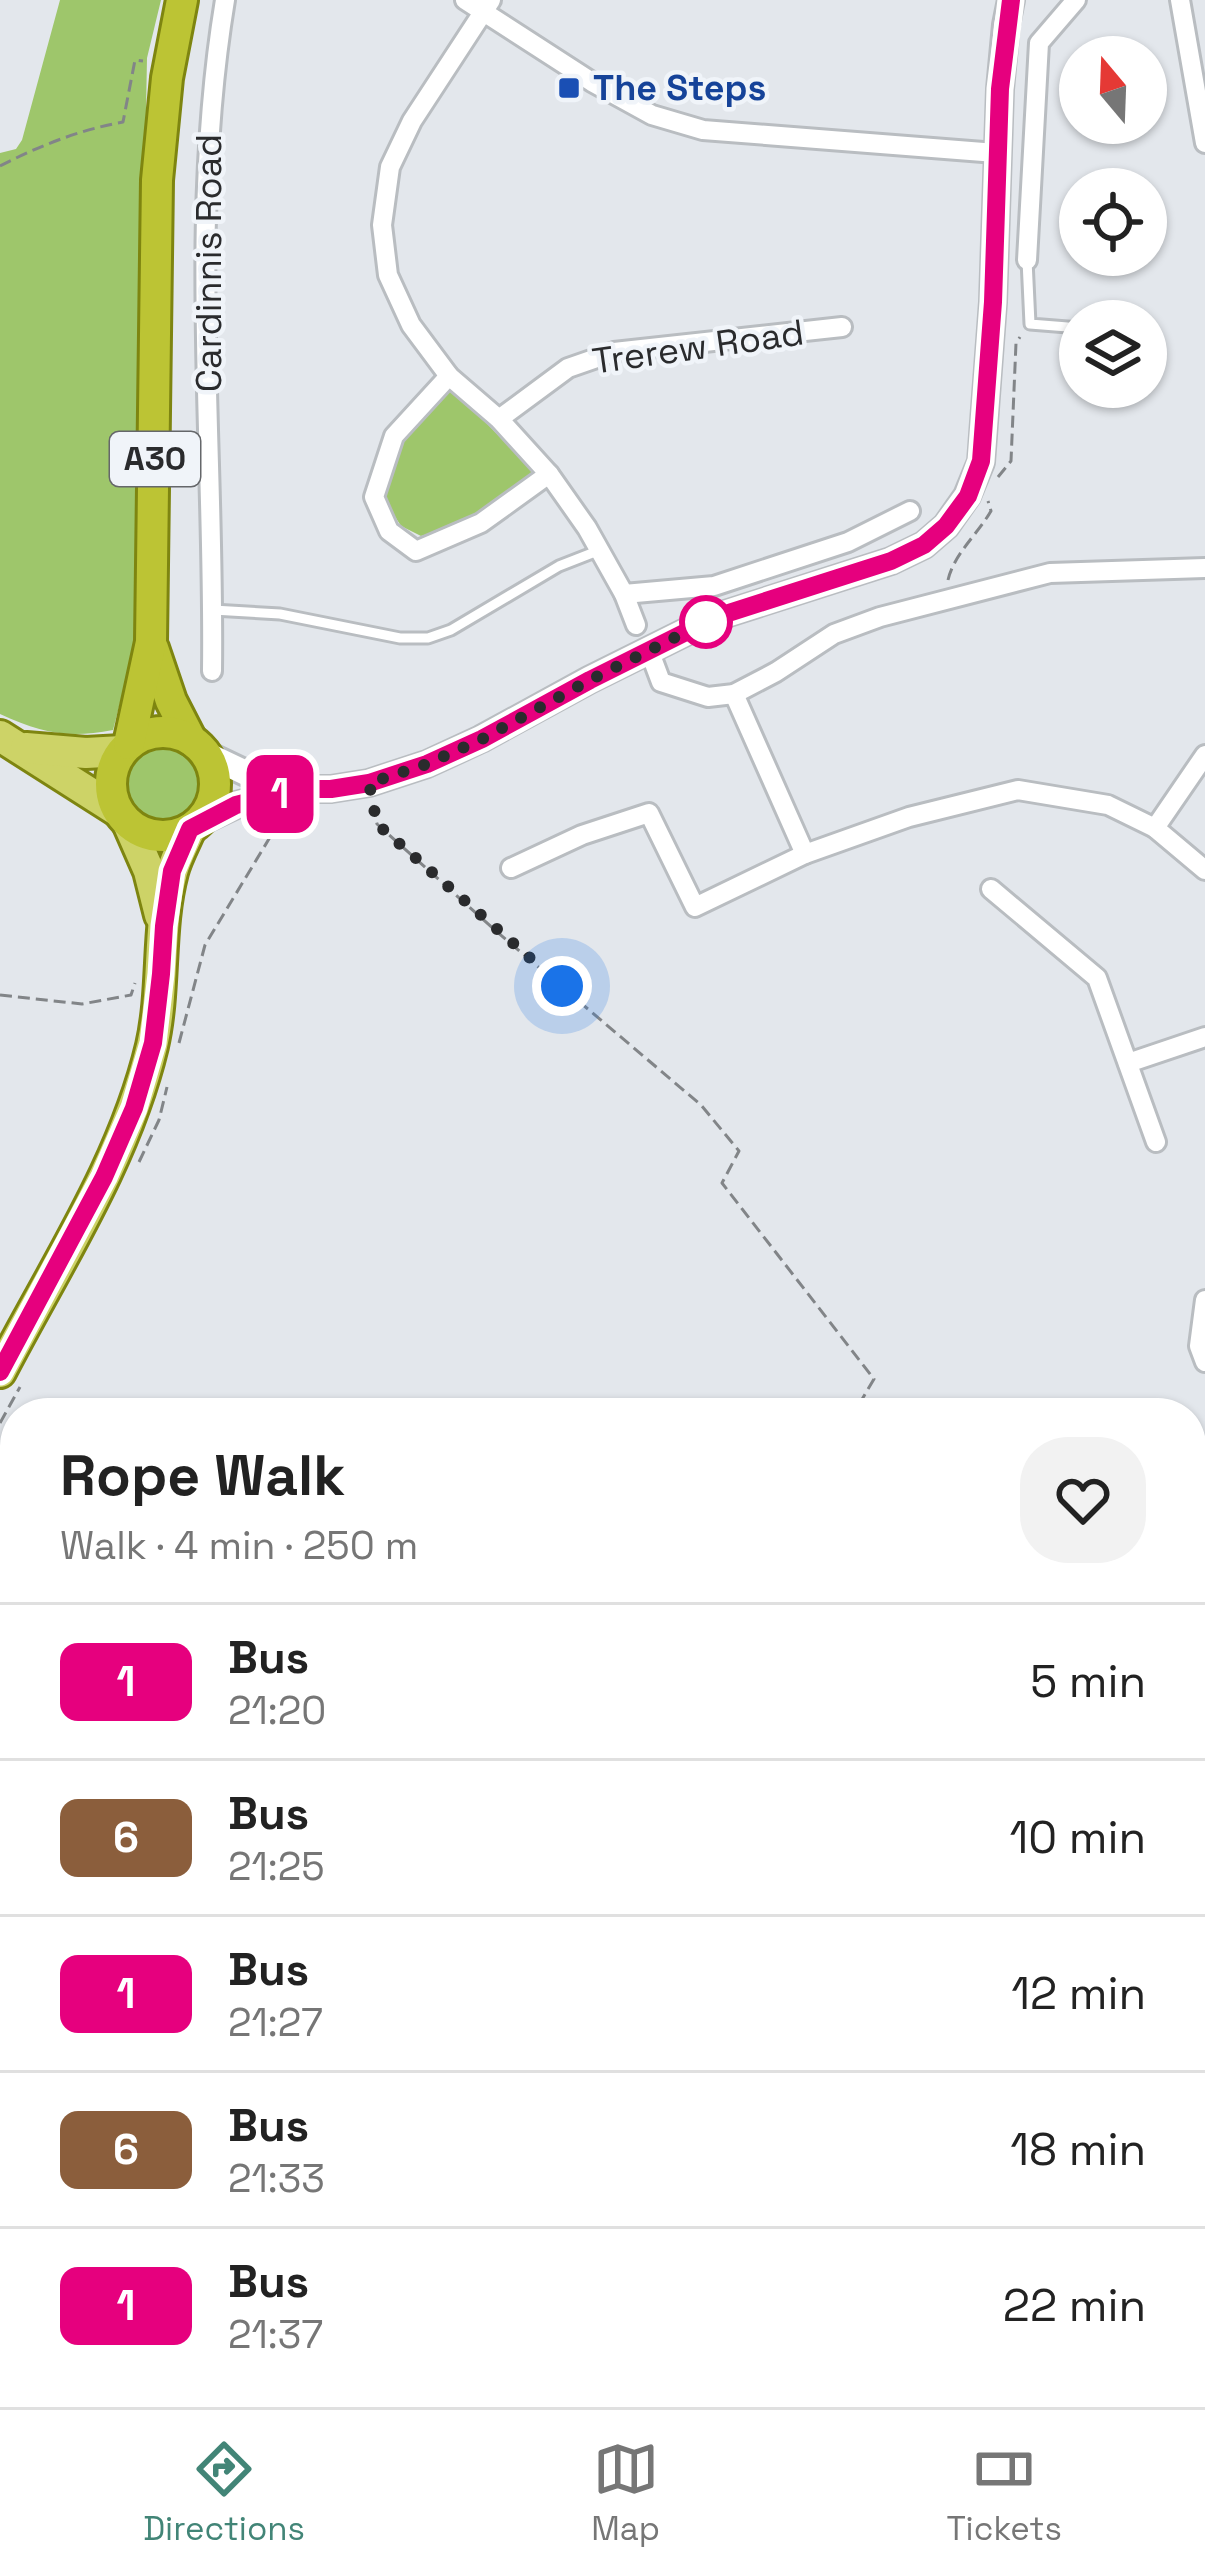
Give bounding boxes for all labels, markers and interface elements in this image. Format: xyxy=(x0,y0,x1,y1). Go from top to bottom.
north arrow xyxy=(1059,36,1167,144)
map controls xyxy=(1059,36,1167,408)
place label: The Steps xyxy=(593,65,766,111)
marker: The Steps xyxy=(556,75,582,101)
street label: Cardinnis Road xyxy=(186,134,232,392)
button: locate xyxy=(1059,168,1167,276)
button: layers xyxy=(1059,300,1167,408)
street label: Trerew Road xyxy=(589,309,807,385)
road number: A30 xyxy=(110,432,200,486)
unlabelled marker xyxy=(681,597,731,647)
line badge: 1 xyxy=(241,755,319,833)
text: 1 xyxy=(271,767,289,820)
your location xyxy=(532,956,592,1016)
button: heart xyxy=(1020,1437,1146,1563)
text: Rope Walk xyxy=(60,1439,345,1512)
text: Walk · 4 min · 250 m xyxy=(60,1521,418,1570)
text: Bus xyxy=(228,1629,309,1686)
text: 5 min xyxy=(1030,1653,1146,1710)
text: 1 xyxy=(117,1655,135,1708)
text: 21:20 xyxy=(228,1686,326,1735)
text: Bus xyxy=(228,1785,309,1842)
text: 10 min xyxy=(1009,1809,1146,1866)
text: 6 xyxy=(113,1811,139,1864)
text: 21:25 xyxy=(228,1842,325,1891)
text: Bus xyxy=(228,1941,309,1998)
text: 12 min xyxy=(1011,1965,1146,2022)
text: 1 xyxy=(117,1967,135,2020)
text: 21:27 xyxy=(228,1998,323,2047)
text: Bus xyxy=(228,2097,309,2154)
text: 18 min xyxy=(1010,2121,1146,2178)
text: 6 xyxy=(113,2123,139,2176)
text: 21:33 xyxy=(228,2154,325,2203)
text: Bus xyxy=(228,2253,309,2310)
text: 22 min xyxy=(1003,2277,1146,2334)
text: 1 xyxy=(117,2279,135,2332)
text: 21:37 xyxy=(228,2310,323,2359)
tab: Directions xyxy=(143,2436,305,2550)
tab: Map xyxy=(591,2436,660,2550)
tab: Tickets xyxy=(947,2436,1062,2550)

